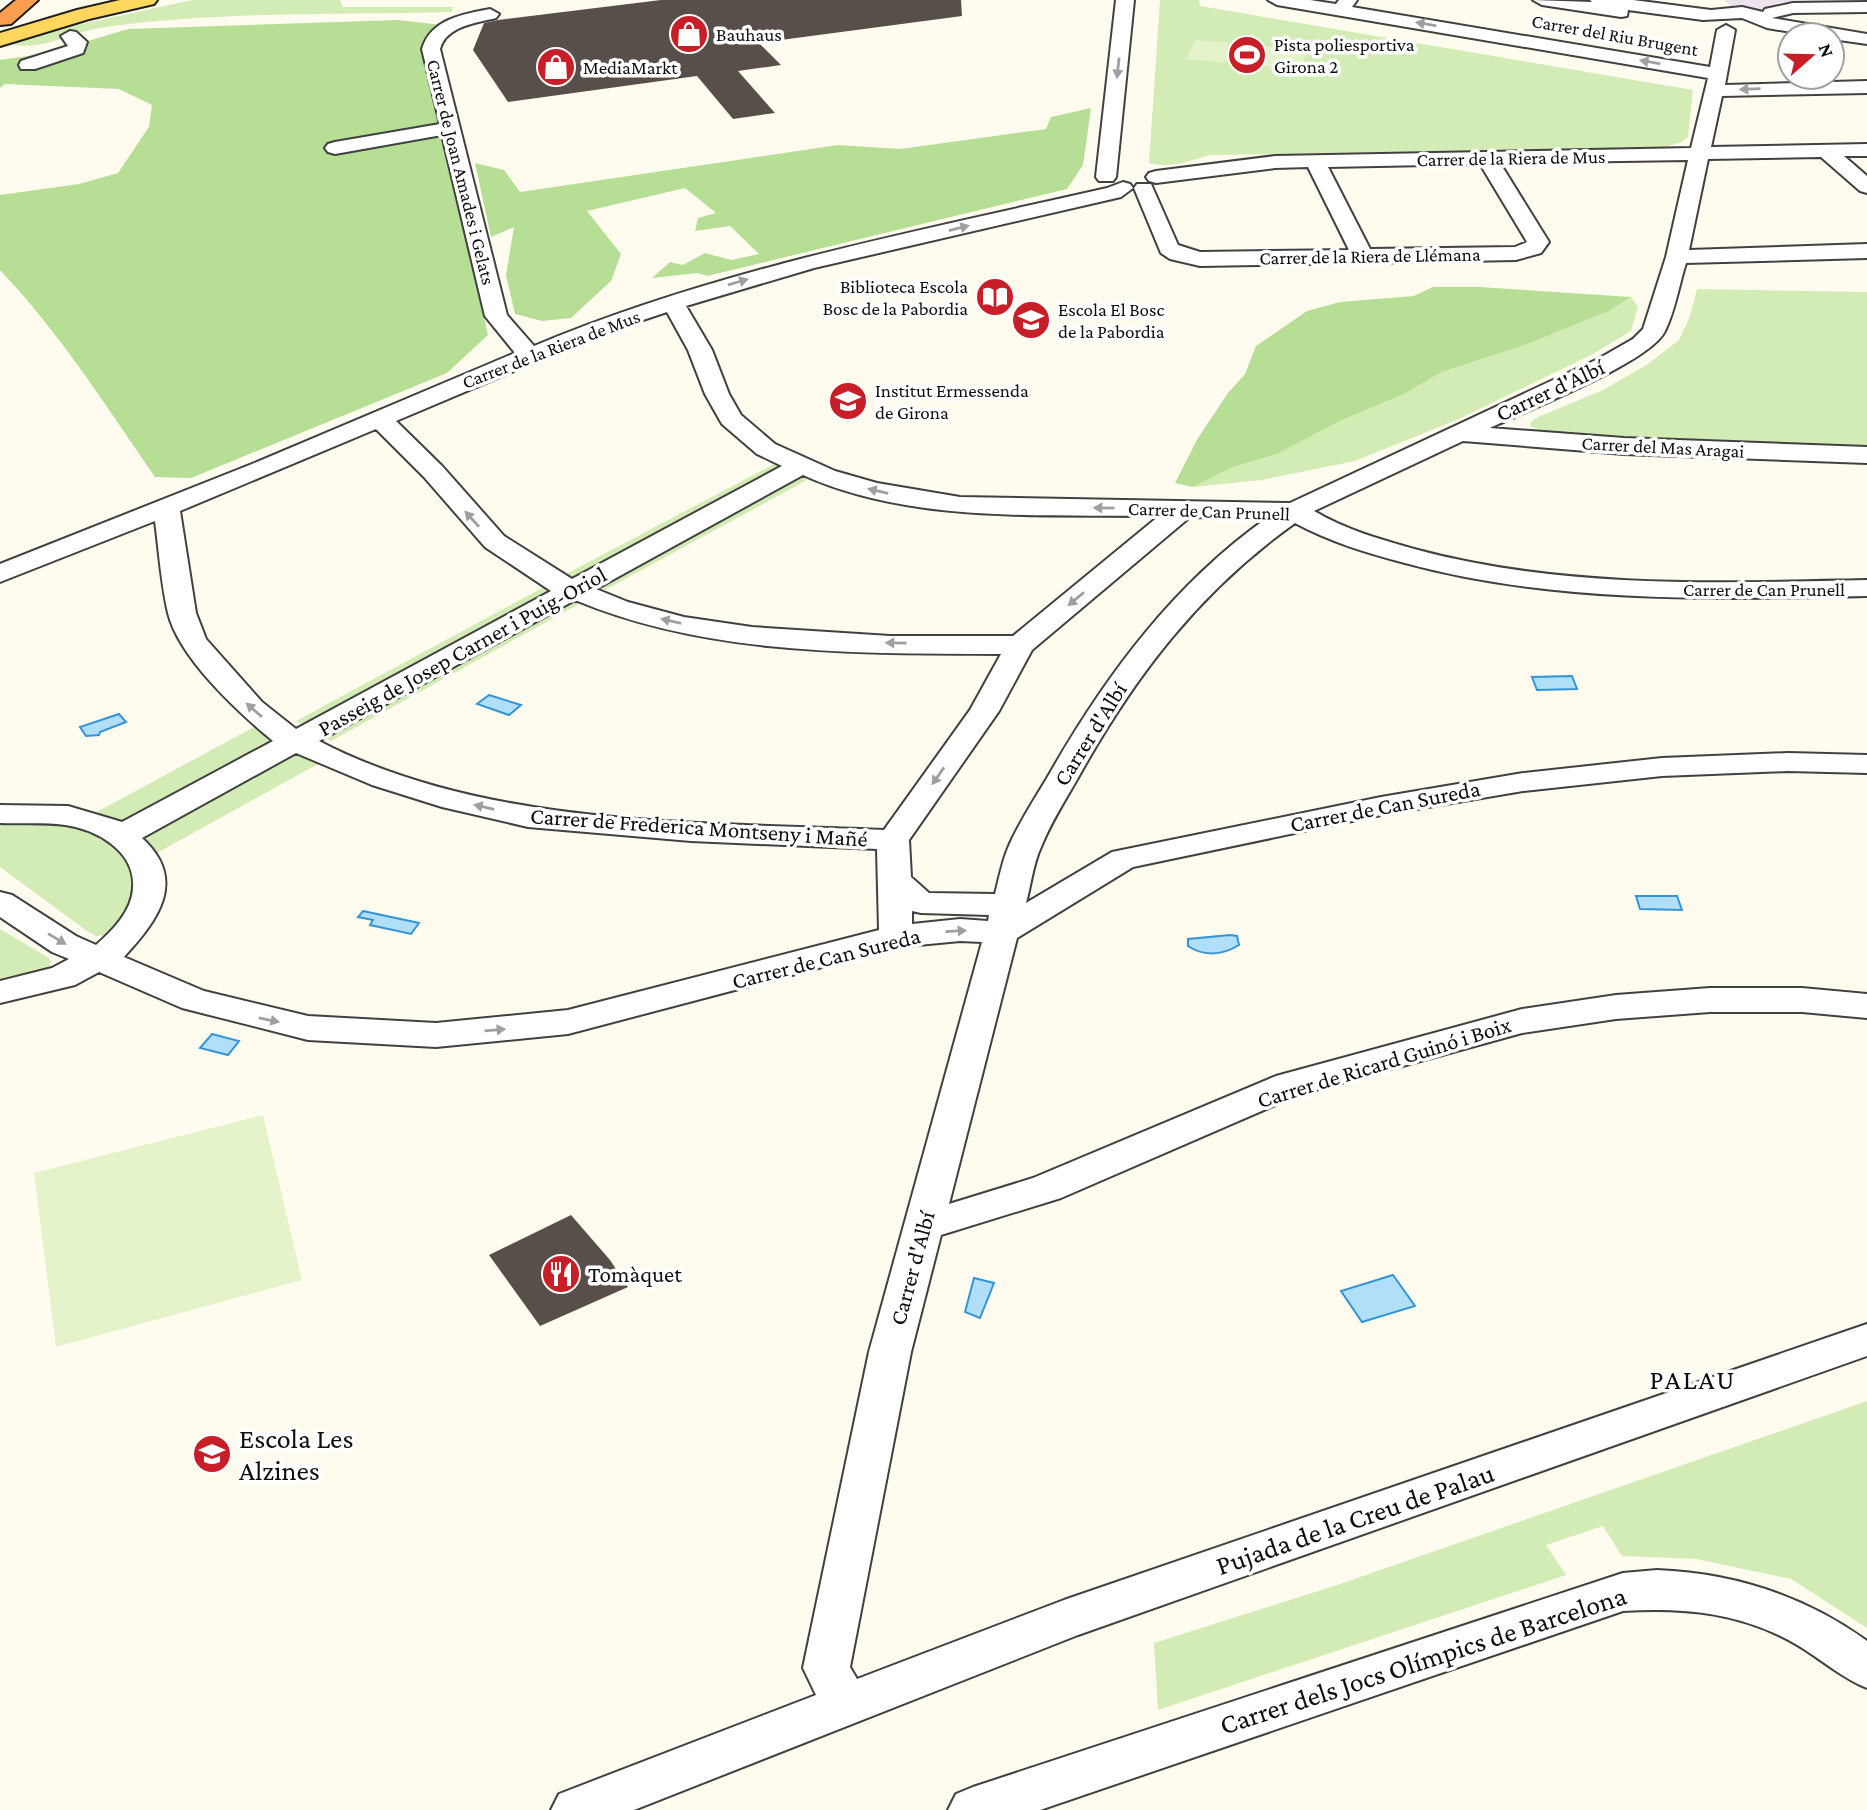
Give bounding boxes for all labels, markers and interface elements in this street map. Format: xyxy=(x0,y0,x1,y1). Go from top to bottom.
street label: Carrer del Riu Brugent xyxy=(1530,10,1701,60)
shop icon: Bauhaus xyxy=(668,13,710,55)
one-way arrow xyxy=(1415,19,1437,30)
north arrow xyxy=(1776,21,1846,91)
place label: Bauhaus xyxy=(716,24,782,45)
sports icon: Pista poliesportiva Girona 2 xyxy=(1226,34,1268,76)
place label: Pista poliesportiva Girona 2 xyxy=(1274,34,1415,77)
text: N xyxy=(1814,41,1839,60)
shop icon: MediaMarkt xyxy=(535,46,577,88)
one-way arrow xyxy=(1639,56,1661,67)
street label: Carrer de Joan Amades i Gelats xyxy=(423,57,499,287)
place label: MediaMarkt xyxy=(583,57,678,78)
one-way arrow xyxy=(1112,57,1123,79)
one-way arrow xyxy=(1739,84,1761,95)
street label: Carrer de la Riera de Mus xyxy=(1416,146,1606,170)
one-way arrow xyxy=(948,222,970,233)
street label: Carrer de la Riera de Llémana xyxy=(1259,244,1481,268)
one-way arrow xyxy=(728,276,750,287)
place label: Biblioteca Escola Bosc de la Pabordia xyxy=(823,276,968,319)
library icon: Biblioteca Escola Bosc de la Pabordia xyxy=(974,276,1016,318)
school or university icon: Escola El Bosc de la Pabordia xyxy=(1010,299,1052,341)
place label: Escola El Bosc de la Pabordia xyxy=(1058,299,1165,342)
street label: Carrer de la Riera de Mus xyxy=(459,305,643,393)
street label: Carrer d'Albí xyxy=(1492,353,1609,426)
school or university icon: Institut Ermessenda de Girona xyxy=(827,380,869,422)
place label: Institut Ermessenda de Girona xyxy=(875,380,1029,423)
street label: Carrer del Mas Aragai xyxy=(1581,432,1745,462)
one-way arrow xyxy=(867,485,889,496)
street label: Carrer de Can Prunell xyxy=(1128,498,1290,524)
one-way arrow xyxy=(1093,502,1115,514)
one-way arrow xyxy=(464,510,480,528)
street label: Passeig de Josep Carner i Puig-Oriol xyxy=(313,561,611,741)
street label: Carrer de Can Prunell xyxy=(1683,579,1845,600)
one-way arrow xyxy=(1067,591,1085,606)
one-way arrow xyxy=(659,615,681,626)
one-way arrow xyxy=(885,637,907,649)
street label: Carrer d'Albí xyxy=(1048,677,1132,790)
one-way arrow xyxy=(246,702,263,718)
one-way arrow xyxy=(931,767,945,785)
street label: Carrer de Can Sureda xyxy=(1288,775,1483,837)
one-way arrow xyxy=(473,802,495,813)
street label: Carrer de Frederica Montseny i Mañé xyxy=(529,802,869,852)
street label: Carrer de Can Sureda xyxy=(729,922,923,994)
one-way arrow xyxy=(945,925,967,936)
one-way arrow xyxy=(47,933,67,945)
street label: Carrer de Ricard Guinó i Boix xyxy=(1254,1011,1514,1113)
one-way arrow xyxy=(258,1014,280,1025)
one-way arrow xyxy=(484,1024,506,1035)
street label: Carrer d'Albí xyxy=(884,1207,940,1328)
restaurant icon: Tomàquet xyxy=(540,1253,582,1295)
place label: Tomàquet xyxy=(588,1261,682,1287)
district label: PALAU xyxy=(1650,1364,1736,1395)
place label: Escola Les Alzines xyxy=(239,1423,353,1486)
school or university icon: Escola Les Alzines xyxy=(191,1433,233,1475)
street label: Pujada de la Creu de Palau xyxy=(1212,1457,1498,1581)
street label: Carrer dels Jocs Olímpics de Barcelona xyxy=(1216,1579,1630,1741)

